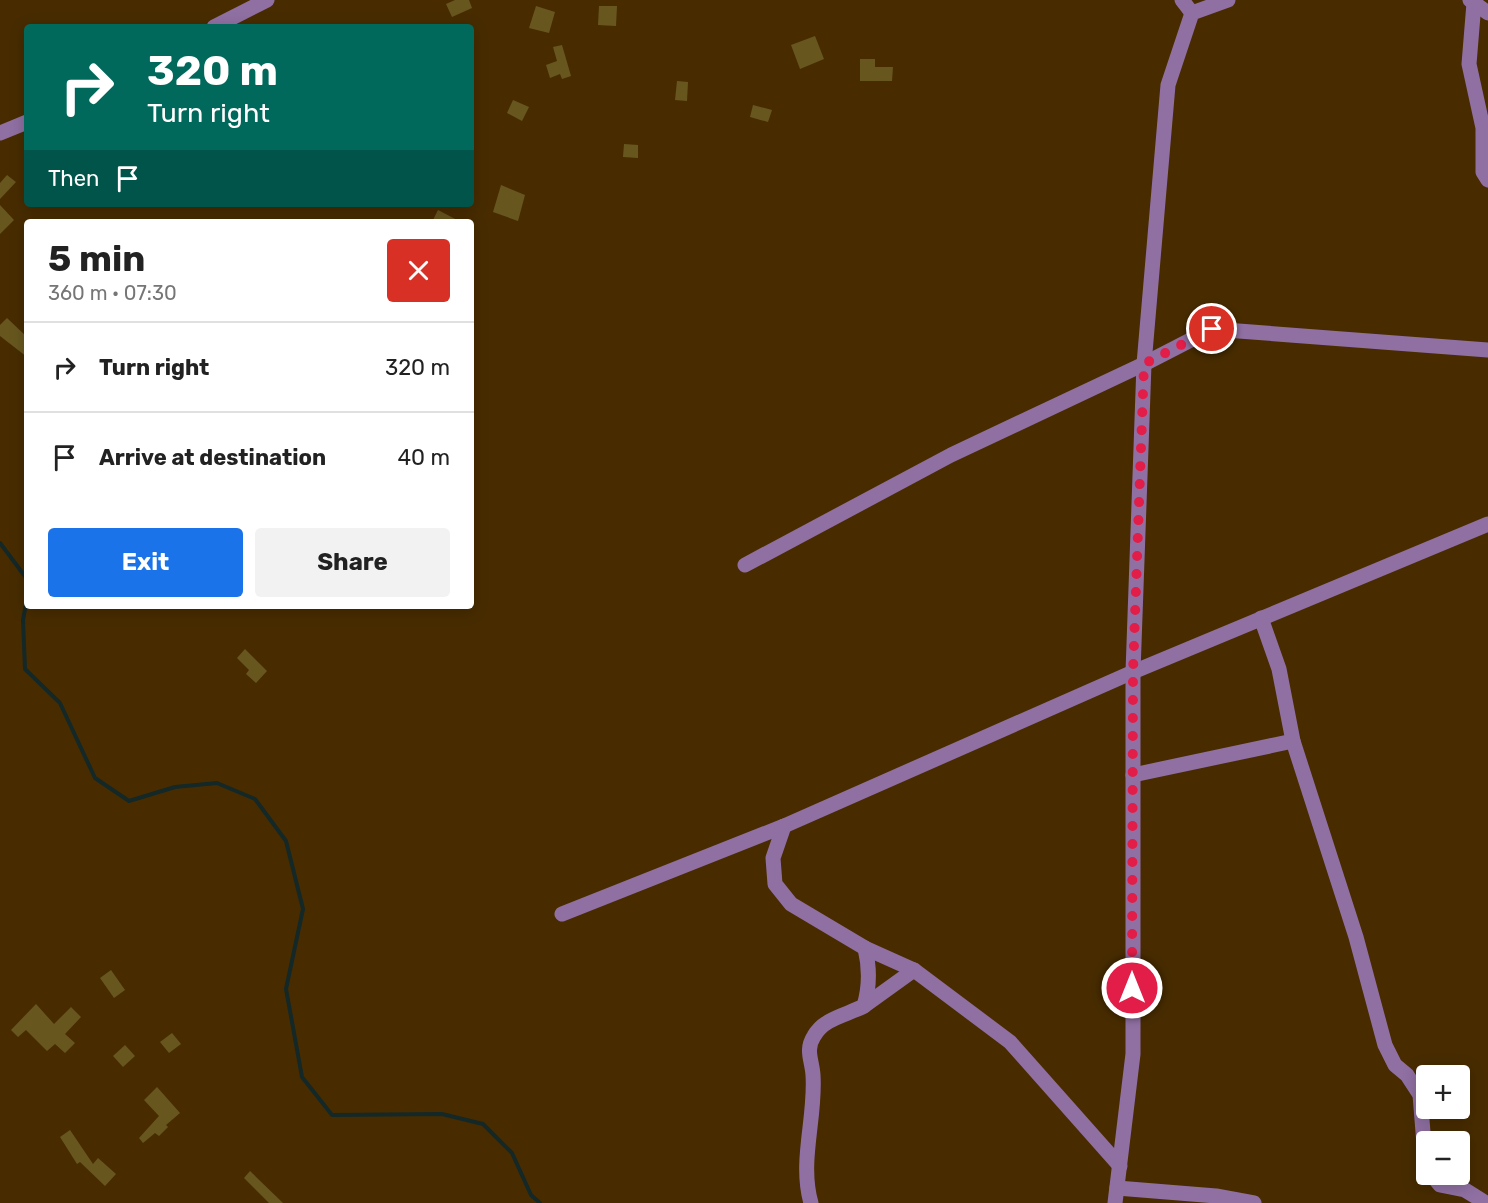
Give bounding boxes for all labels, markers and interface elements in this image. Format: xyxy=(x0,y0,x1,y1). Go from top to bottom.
text: 320 m xyxy=(147,46,278,96)
icon: right xyxy=(48,48,126,126)
text: Turn right xyxy=(147,97,270,129)
icon: arrive xyxy=(111,162,144,195)
text: Then xyxy=(48,165,99,192)
text: 5 min xyxy=(48,237,145,280)
button: close xyxy=(387,239,450,302)
text: 360 m · 07:30 xyxy=(48,281,177,305)
pin xyxy=(1186,303,1237,354)
icon: arrive xyxy=(1195,312,1228,345)
icon: right xyxy=(48,351,81,384)
text: Turn right xyxy=(99,354,209,381)
text: 320 m xyxy=(385,354,450,381)
icon: arrive xyxy=(48,441,81,474)
text: Arrive at destination xyxy=(99,444,326,471)
text: 40 m xyxy=(397,444,450,471)
button: Exit xyxy=(48,528,243,597)
button: Share xyxy=(255,528,450,597)
position arrow xyxy=(1100,956,1164,1020)
map controls xyxy=(1416,1065,1470,1185)
button: + xyxy=(1416,1065,1470,1119)
button: − xyxy=(1416,1131,1470,1185)

